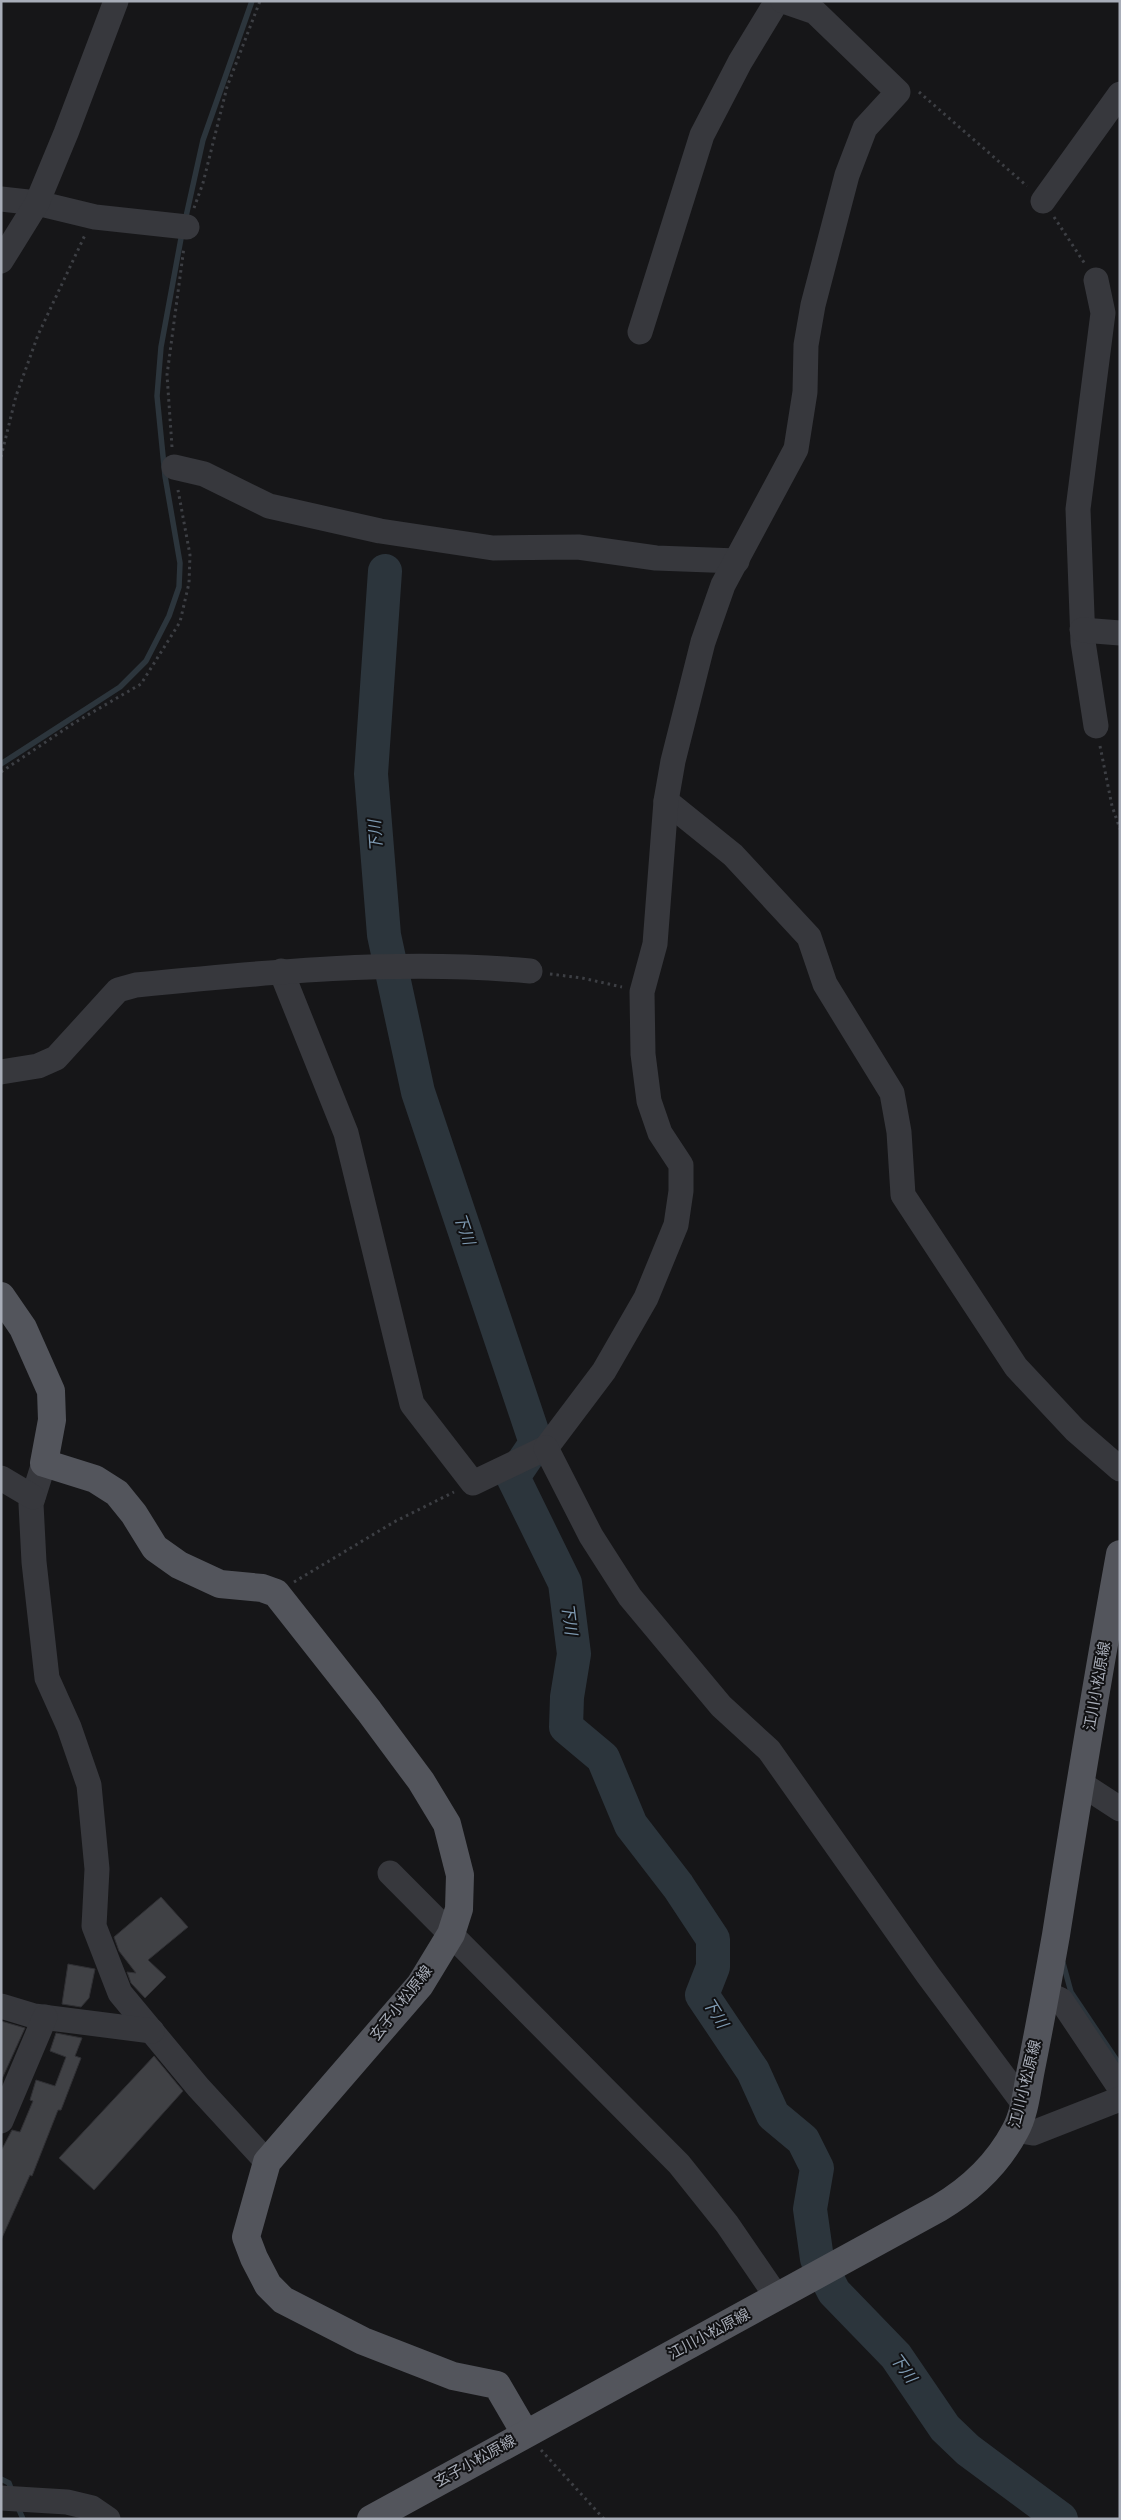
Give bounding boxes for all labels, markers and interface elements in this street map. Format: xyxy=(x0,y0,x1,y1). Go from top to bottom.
water label: 下川 xyxy=(365,817,387,853)
water label: 下川 xyxy=(449,1211,479,1249)
water label: 下川 xyxy=(557,1602,581,1638)
street label: 江川小松原線 xyxy=(1080,1640,1114,1732)
street label: 玄子小松原線 xyxy=(366,1962,436,2044)
water label: 下川 xyxy=(698,1994,733,2034)
street label: 江川小松原線 xyxy=(1005,2038,1045,2130)
street label: 江川小松原線 xyxy=(665,2305,753,2363)
water label: 下川 xyxy=(886,2349,922,2388)
street label: 玄子小松原線 xyxy=(431,2431,519,2491)

